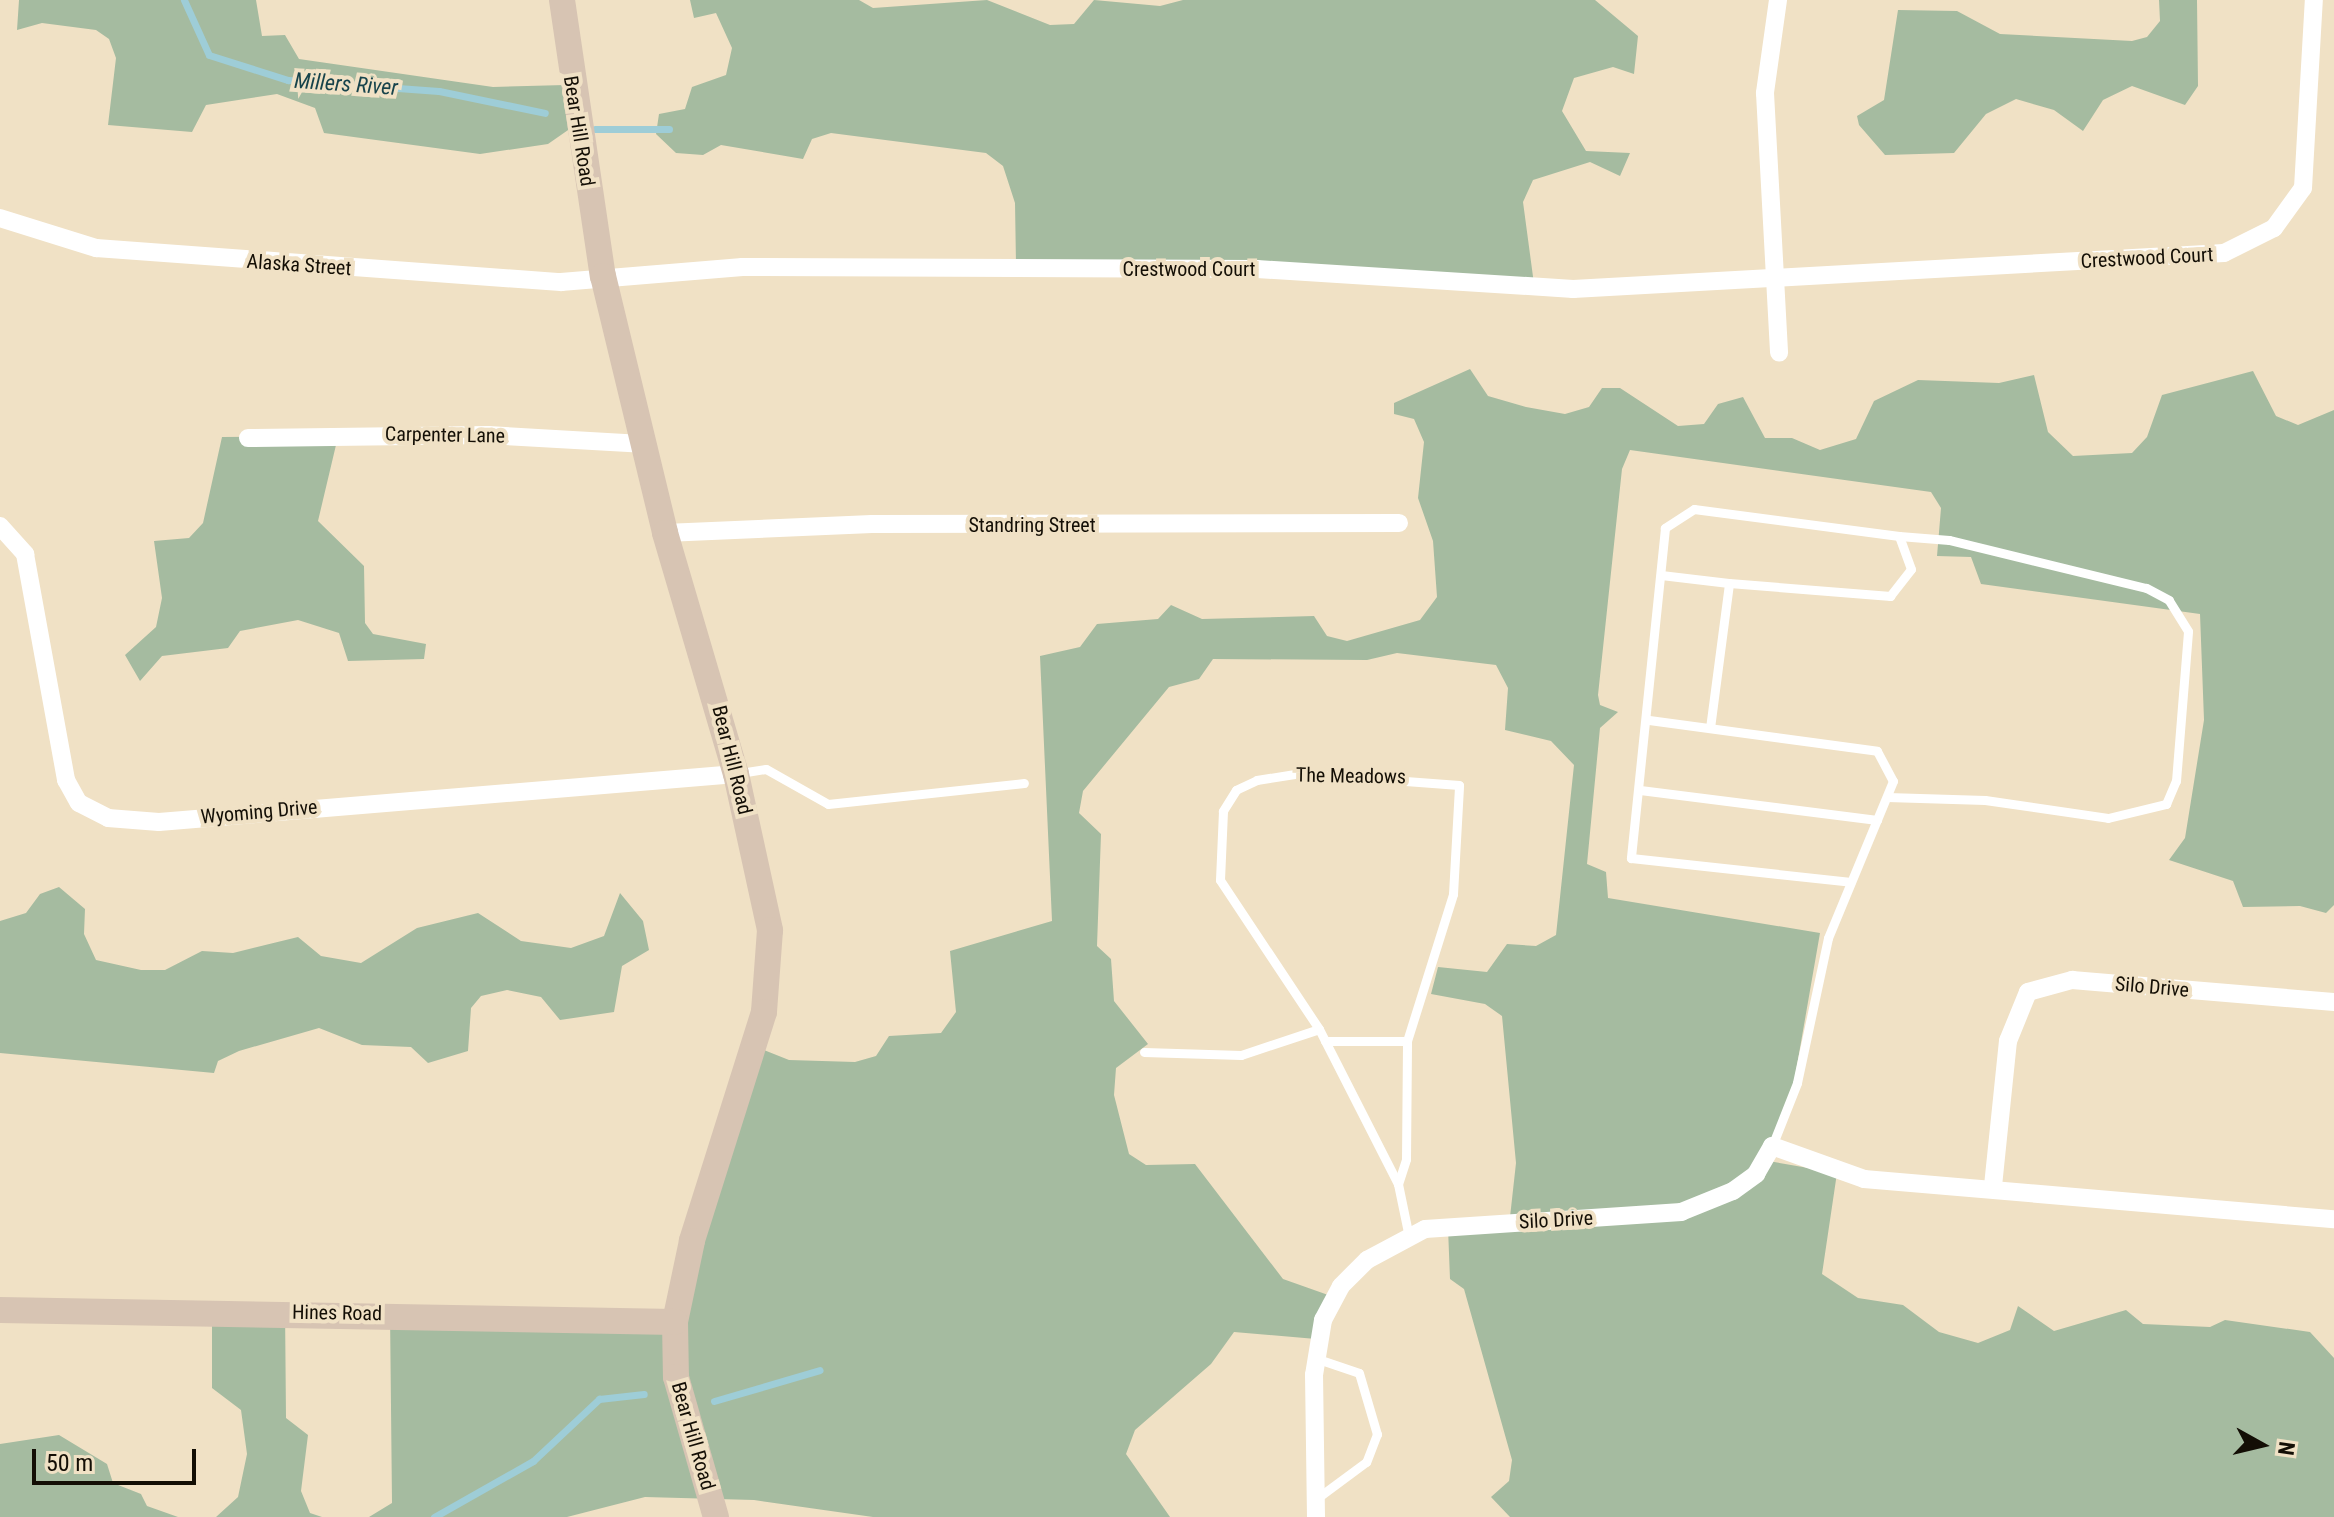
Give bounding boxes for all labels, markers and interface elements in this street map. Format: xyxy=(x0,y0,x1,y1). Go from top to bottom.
water label: Millers River xyxy=(293,67,399,101)
street label: Bear Hill Road xyxy=(558,74,600,188)
street label: Crestwood Court xyxy=(2080,243,2214,273)
street label: Alaska Street xyxy=(246,249,352,281)
street label: Crestwood Court xyxy=(1123,257,1255,281)
street label: Carpenter Lane xyxy=(385,422,505,448)
street label: Standring Street xyxy=(968,513,1096,537)
street label: Bear Hill Road xyxy=(707,703,757,817)
street label: The Meadows xyxy=(1296,763,1406,789)
street label: Wyoming Drive xyxy=(200,795,318,829)
street label: Silo Drive xyxy=(2114,972,2190,1002)
street label: Silo Drive xyxy=(1518,1206,1594,1234)
street label: Hines Road xyxy=(292,1300,382,1326)
street label: Bear Hill Road xyxy=(666,1379,720,1493)
north arrow xyxy=(2222,1405,2302,1485)
scale bar xyxy=(36,1433,200,1483)
text: N xyxy=(2273,1440,2300,1457)
text: 50 m xyxy=(46,1449,93,1477)

